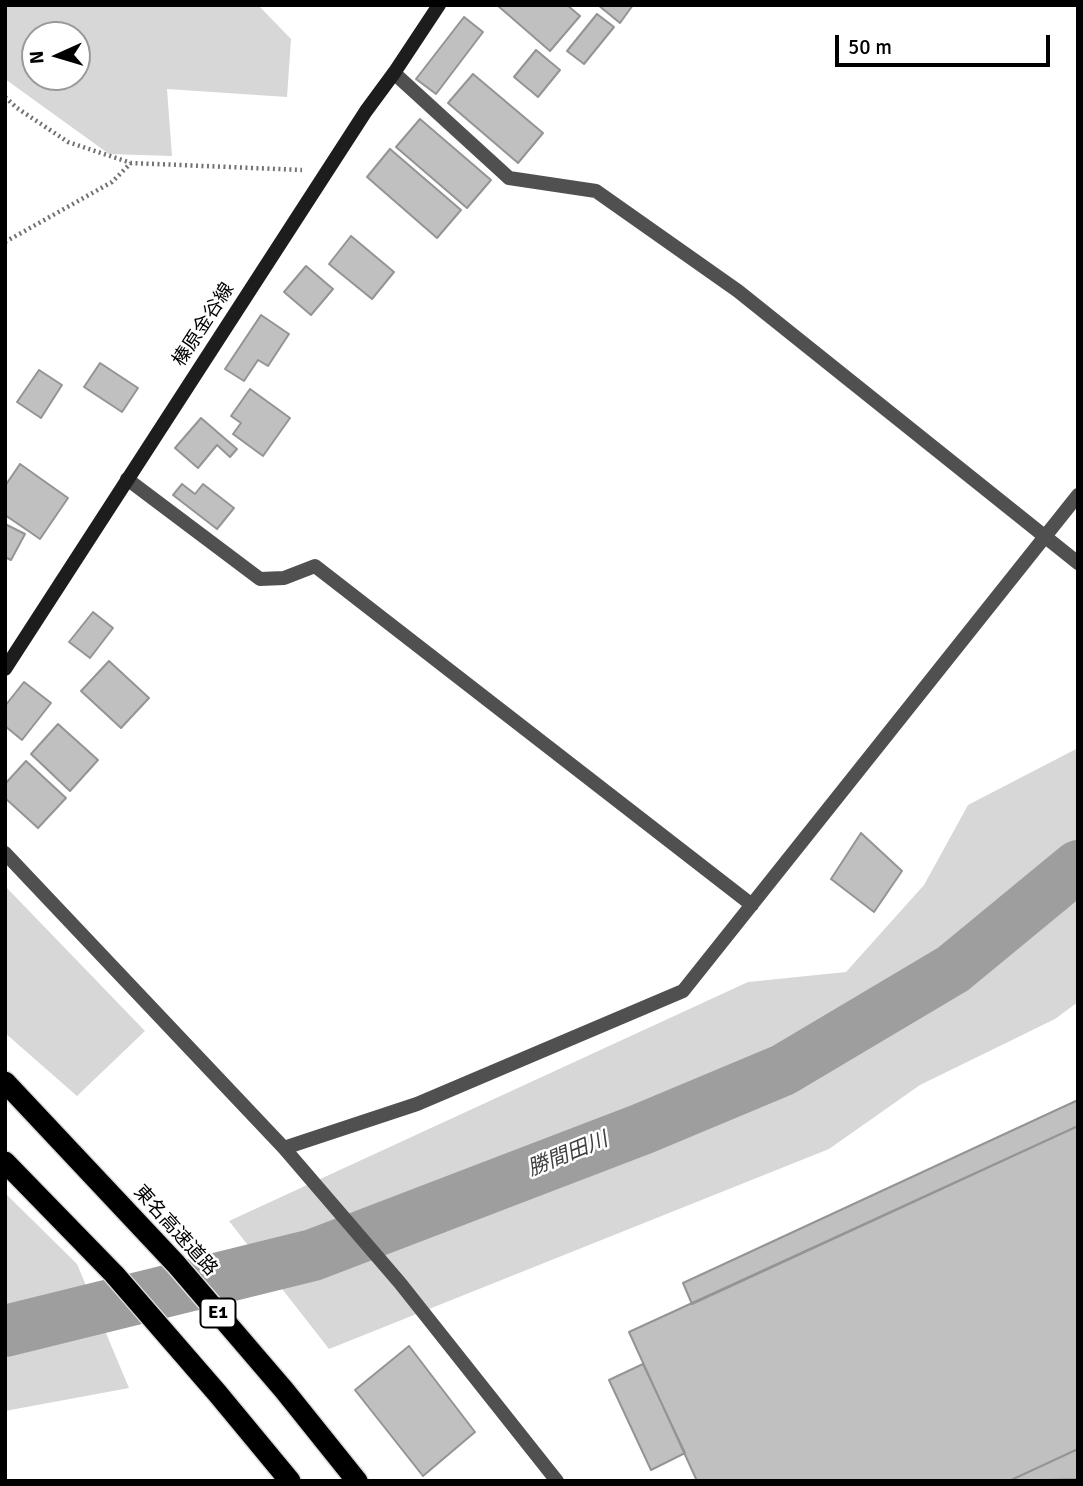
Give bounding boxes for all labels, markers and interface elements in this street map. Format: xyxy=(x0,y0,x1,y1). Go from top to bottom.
north arrow xyxy=(21,21,91,91)
scale bar xyxy=(838,21,1053,65)
text: 50 m xyxy=(848,34,892,60)
text: N xyxy=(25,50,49,65)
street label: 榛原金谷線 xyxy=(169,279,239,371)
water label: 勝間田川 xyxy=(524,1128,612,1182)
street label: 東名高速道路 xyxy=(128,1181,222,1281)
road number: E1 xyxy=(200,1298,235,1328)

